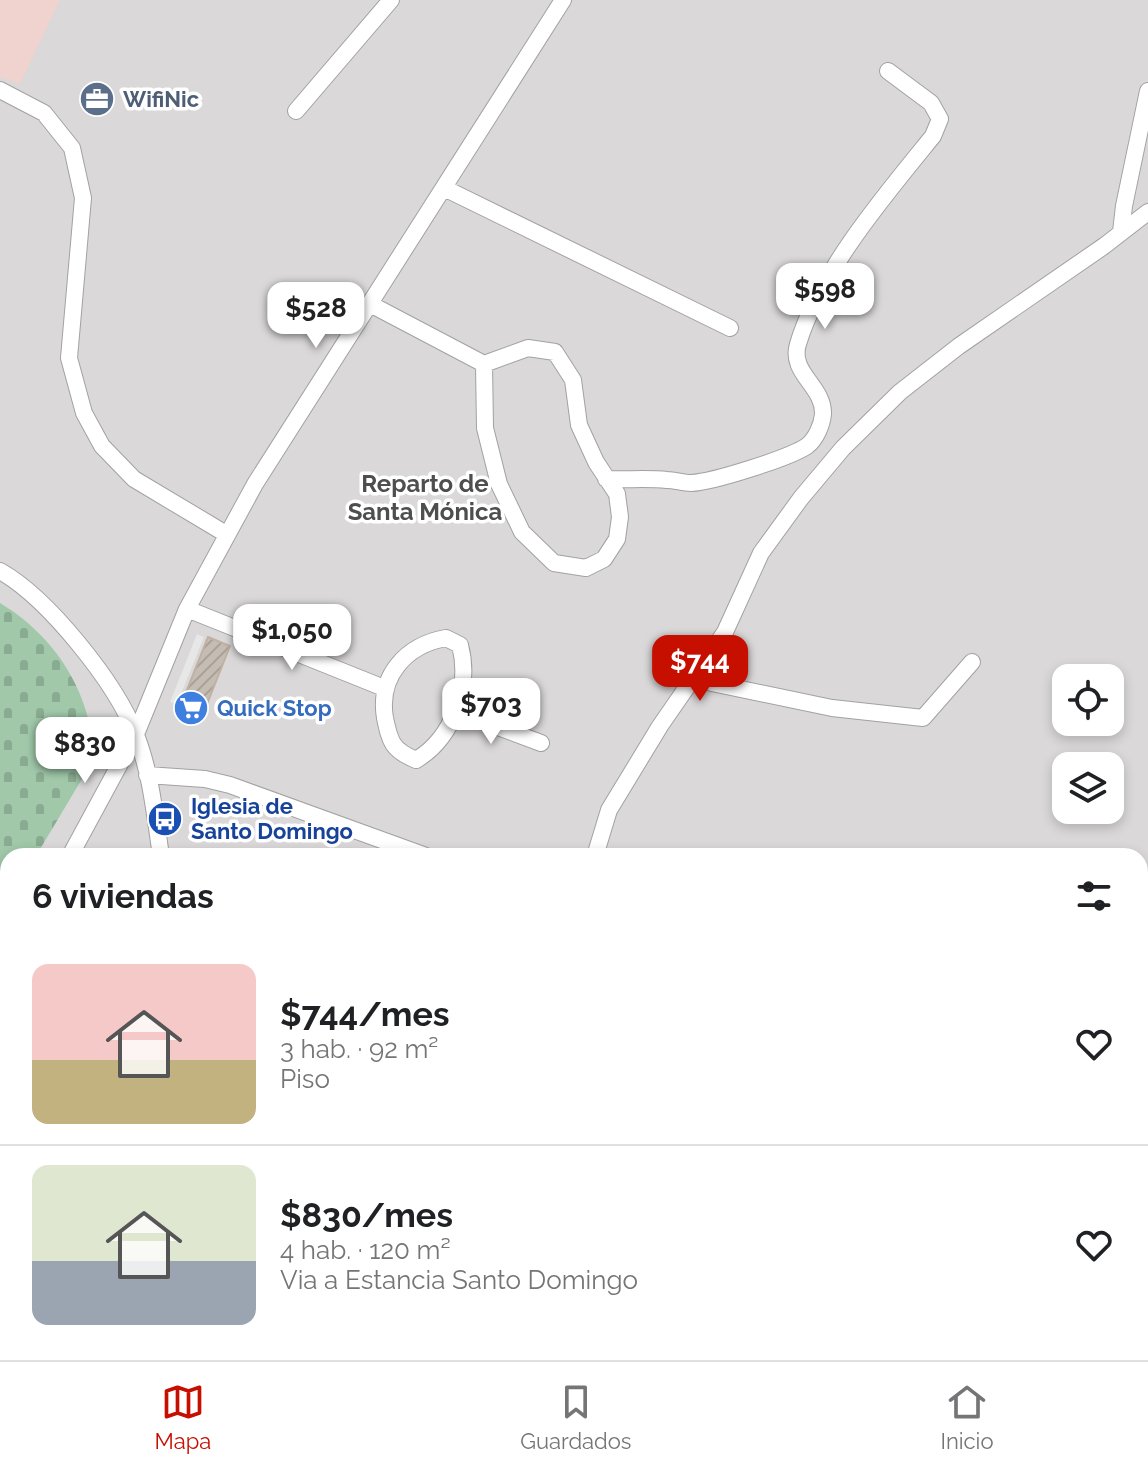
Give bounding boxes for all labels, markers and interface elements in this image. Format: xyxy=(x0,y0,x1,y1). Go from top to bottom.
office icon: WifiNic xyxy=(78,80,116,118)
place label: WifiNic xyxy=(123,86,199,112)
pin: $598 xyxy=(778,263,872,331)
text: $598 xyxy=(794,274,856,304)
pin: $528 xyxy=(269,282,363,350)
text: $528 xyxy=(285,293,347,323)
district label: Reparto de Santa Mónica xyxy=(348,469,503,526)
pin: $1,050 xyxy=(227,604,357,672)
text: $1,050 xyxy=(251,615,333,645)
pin: $744 xyxy=(653,635,747,703)
text: $744 xyxy=(670,646,730,676)
map controls xyxy=(1052,664,1124,824)
button: locate xyxy=(1052,664,1124,736)
pin: $703 xyxy=(444,678,538,746)
supermarket icon: Quick Stop xyxy=(172,689,210,727)
text: $703 xyxy=(460,689,522,719)
place label: Quick Stop xyxy=(217,695,332,721)
pin: $830 xyxy=(38,717,132,785)
text: $830 xyxy=(54,728,116,758)
button: layers xyxy=(1052,752,1124,824)
place label: Iglesia de Santo Domingo xyxy=(191,793,353,844)
bus stop icon: Iglesia de Santo Domingo xyxy=(146,800,184,838)
icon: filters xyxy=(1072,874,1116,918)
text: 6 viviendas xyxy=(32,876,214,916)
text: $744/mes xyxy=(280,994,450,1034)
icon: home xyxy=(96,996,192,1092)
icon: heart xyxy=(1072,1022,1116,1066)
text: 3 hab. · 92 m² xyxy=(280,1034,438,1064)
text: Piso xyxy=(280,1064,330,1094)
text: $830/mes xyxy=(280,1195,453,1235)
icon: home xyxy=(96,1197,192,1293)
icon: heart xyxy=(1072,1223,1116,1267)
text: 4 hab. · 120 m² xyxy=(280,1235,450,1265)
text: Via a Estancia Santo Domingo xyxy=(280,1265,638,1295)
tab: Mapa xyxy=(154,1380,211,1454)
tab: Guardados xyxy=(520,1380,631,1454)
tab: Inicio xyxy=(940,1380,993,1454)

